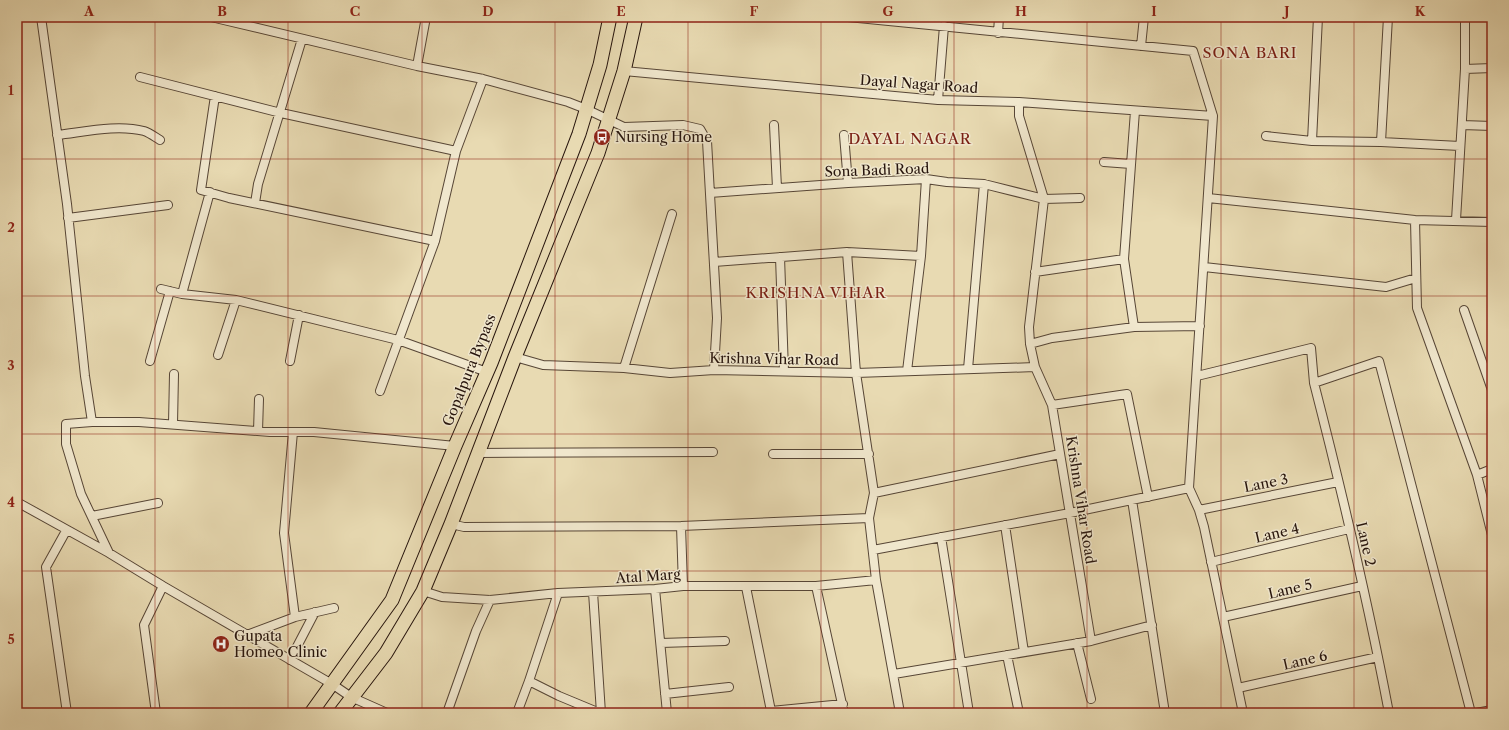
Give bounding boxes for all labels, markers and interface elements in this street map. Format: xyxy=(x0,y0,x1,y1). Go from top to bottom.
text: A xyxy=(83,3,95,19)
text: B xyxy=(217,3,227,19)
text: C xyxy=(350,3,360,19)
text: D xyxy=(482,3,494,19)
text: E xyxy=(616,3,626,19)
text: F xyxy=(750,3,759,19)
text: G xyxy=(882,3,894,19)
text: H xyxy=(1015,3,1027,19)
text: I xyxy=(1151,3,1157,19)
text: J xyxy=(1282,3,1290,19)
text: K xyxy=(1415,3,1426,19)
district label: SONA BARI xyxy=(1202,43,1298,62)
street label: Dayal Nagar Road xyxy=(859,71,979,97)
text: 1 xyxy=(8,82,14,98)
bus stop icon: Nursing Home xyxy=(592,127,612,147)
place label: Nursing Home xyxy=(615,128,712,146)
district label: DAYAL NAGAR xyxy=(848,129,972,148)
street label: Sona Badi Road xyxy=(824,159,930,181)
text: 2 xyxy=(7,219,15,235)
district label: KRISHNA VIHAR xyxy=(746,283,886,302)
street label: Gopalpura Bypass xyxy=(438,311,500,429)
street label: Krishna Vihar Road xyxy=(709,349,839,369)
text: 3 xyxy=(7,357,15,373)
street label: Krishna Vihar Road xyxy=(1062,435,1100,566)
street label: Lane 3 xyxy=(1242,470,1290,496)
text: 4 xyxy=(7,494,15,510)
street label: Lane 4 xyxy=(1253,519,1301,547)
street label: Lane 2 xyxy=(1352,520,1380,568)
street label: Atal Marg xyxy=(614,565,682,587)
street label: Lane 5 xyxy=(1266,575,1314,603)
place label: Gupata Homeo Clinic xyxy=(234,627,327,661)
text: 5 xyxy=(7,631,15,647)
hospital icon: Gupata Homeo Clinic xyxy=(211,634,231,654)
street label: Lane 6 xyxy=(1281,646,1329,674)

